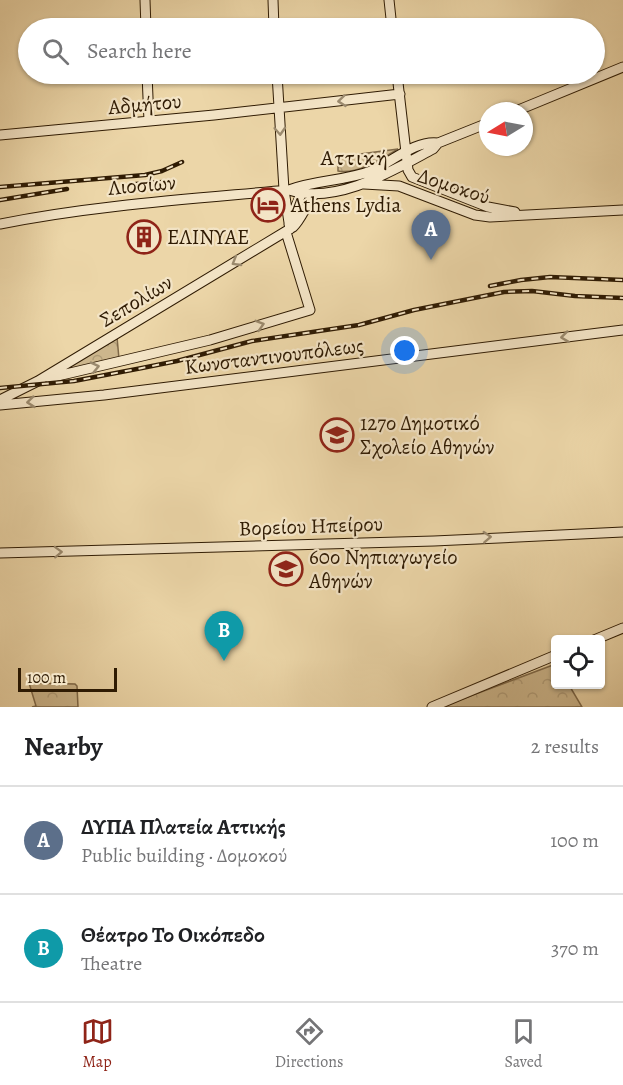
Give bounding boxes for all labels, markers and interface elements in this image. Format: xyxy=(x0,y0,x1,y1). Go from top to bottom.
search box xyxy=(18,18,605,84)
icon: search xyxy=(39,35,72,68)
text: Search here xyxy=(87,36,192,66)
street label: Αδμήτου xyxy=(106,87,183,121)
one-way arrow xyxy=(337,94,346,106)
north arrow xyxy=(479,102,533,156)
one-way arrow xyxy=(274,126,287,135)
district label: Αττική xyxy=(320,143,389,173)
street label: Δομοκού xyxy=(414,161,494,211)
street label: Λιοσίων xyxy=(106,168,177,202)
hotel icon: Athens Lydia xyxy=(250,187,286,223)
place label: Athens Lydia xyxy=(290,191,402,219)
pin: A xyxy=(412,210,450,260)
building icon: ΕΛΙΝΥΑΕ xyxy=(126,219,162,255)
place label: ΕΛΙΝΥΑΕ xyxy=(167,223,249,251)
one-way arrow xyxy=(232,255,242,266)
street label: Σεπολίων xyxy=(94,268,178,334)
one-way arrow xyxy=(254,320,265,332)
one-way arrow xyxy=(560,330,570,343)
street label: Κωνσταντινουπόλεως xyxy=(183,331,365,381)
your location xyxy=(390,336,419,365)
one-way arrow xyxy=(90,362,100,375)
one-way arrow xyxy=(27,395,36,408)
place label: 127ο Δημοτικό Σχολείο Αθηνών xyxy=(360,409,495,461)
school or university icon: 127ο Δημοτικό Σχολείο Αθηνών xyxy=(319,417,355,453)
street label: Βορείου Ηπείρου xyxy=(238,509,384,543)
one-way arrow xyxy=(483,531,492,544)
place label: 60ο Νηπιαγωγείο Αθηνών xyxy=(308,543,458,595)
one-way arrow xyxy=(54,545,63,558)
school or university icon: 60ο Νηπιαγωγείο Αθηνών xyxy=(268,551,304,587)
pin: B xyxy=(204,612,244,661)
map controls xyxy=(551,635,605,689)
button: locate xyxy=(551,635,605,689)
scale bar xyxy=(18,665,117,692)
text: 100 m xyxy=(27,667,66,689)
text: Nearby xyxy=(24,729,103,764)
text: 2 results xyxy=(531,733,599,760)
text: ΔΥΠΑ Πλατεία Αττικής xyxy=(81,812,286,842)
text: A xyxy=(37,827,50,854)
text: 100 m xyxy=(550,827,599,854)
text: Public building · Δομοκού xyxy=(81,842,287,869)
text: Θέατρο Το Οικόπεδο xyxy=(81,920,265,950)
text: B xyxy=(37,935,50,962)
text: 370 m xyxy=(551,935,599,962)
text: Theatre xyxy=(81,950,142,977)
tab: Map xyxy=(81,1015,114,1073)
tab: Directions xyxy=(275,1015,343,1073)
tab: Saved xyxy=(504,1015,542,1073)

